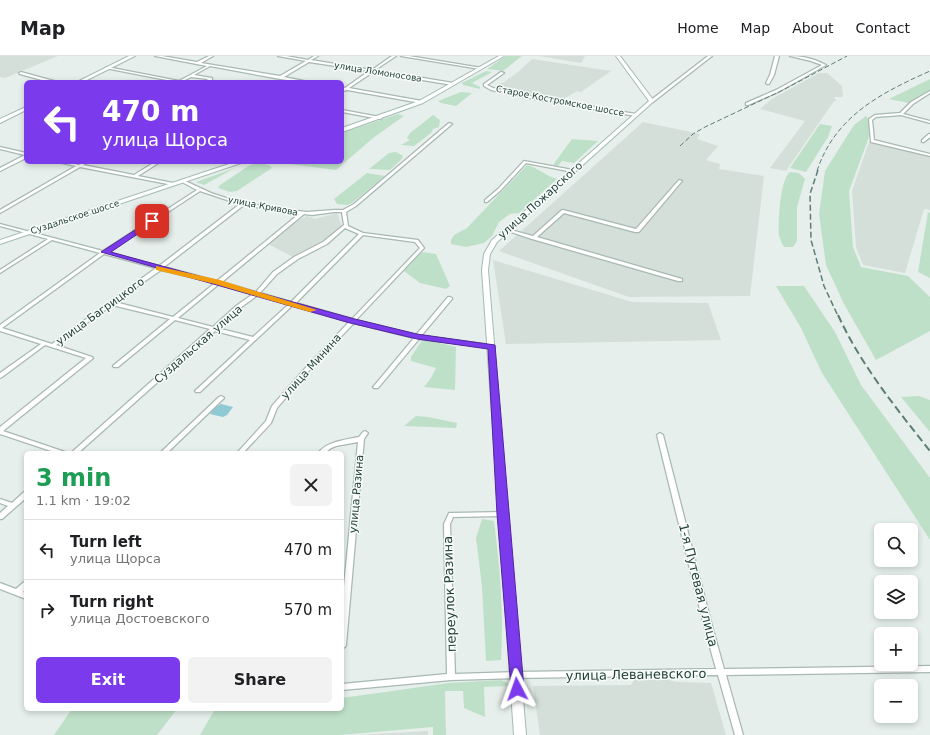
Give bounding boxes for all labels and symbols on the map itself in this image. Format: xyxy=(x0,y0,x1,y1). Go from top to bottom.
street label: улица Ломоносова xyxy=(333,60,423,84)
street label: Старое Костромское шоссе xyxy=(495,84,625,118)
street label: улица Пожарского xyxy=(495,159,585,242)
street label: улица Кривова xyxy=(227,194,299,218)
street label: Суздальское шоссе xyxy=(29,198,121,236)
pin xyxy=(135,204,169,238)
street label: улица Багрицкого xyxy=(54,275,147,348)
street label: Суздальская улица xyxy=(152,303,245,386)
street label: улица Минина xyxy=(279,331,344,402)
street label: улица Разина xyxy=(347,454,366,534)
street label: 1-я Путевая улица xyxy=(676,522,721,648)
street label: переулок Разина xyxy=(440,536,459,652)
street label: улица Леваневского xyxy=(566,666,707,683)
position arrow xyxy=(496,668,538,710)

